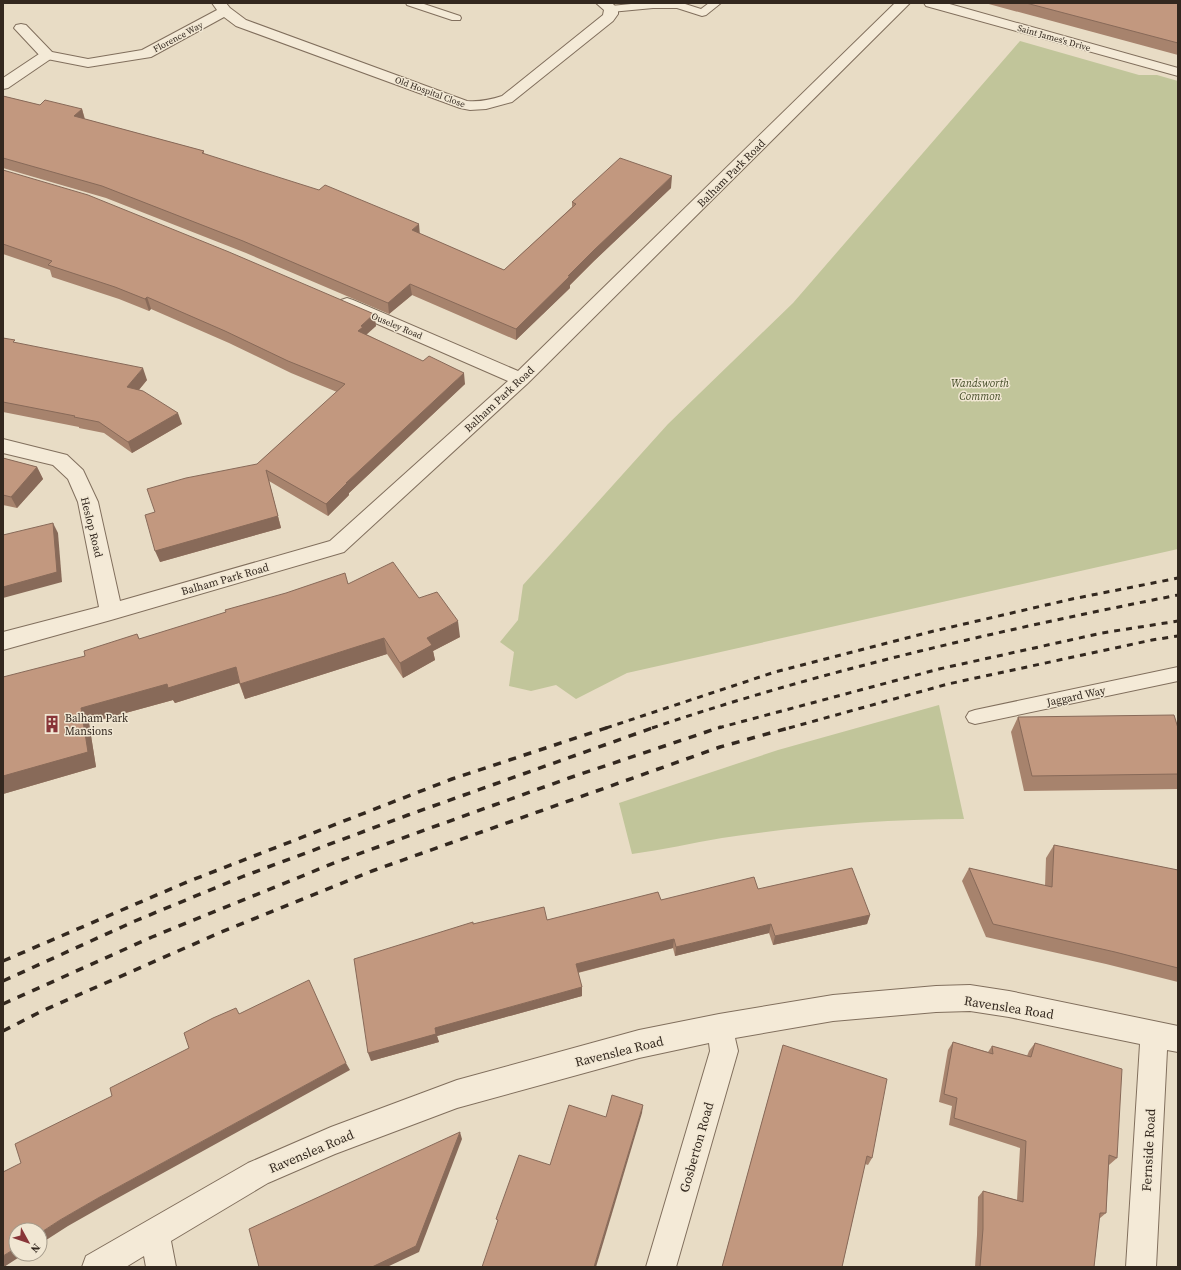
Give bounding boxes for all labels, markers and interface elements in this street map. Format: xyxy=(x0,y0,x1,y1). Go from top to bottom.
street label: Florence Way xyxy=(151,19,205,55)
street label: Saint James's Drive xyxy=(1016,22,1092,54)
street label: Old Hospital Close xyxy=(393,74,467,110)
street label: Balham Park Road xyxy=(694,136,769,211)
street label: Ouseley Road xyxy=(370,310,424,342)
street label: Balham Park Road xyxy=(461,363,538,436)
park label: Wandsworth Common xyxy=(951,376,1009,404)
street label: Heslop Road xyxy=(77,495,106,560)
street label: Balham Park Road xyxy=(180,560,271,599)
street label: Jaggard Way xyxy=(1044,683,1107,710)
place label: Balham Park Mansions xyxy=(65,711,129,739)
building icon: Balham Park Mansions xyxy=(42,714,62,734)
street label: Ravenslea Road xyxy=(963,992,1056,1023)
street label: Ravenslea Road xyxy=(573,1032,666,1071)
street label: Gosberton Road xyxy=(675,1099,718,1194)
street label: Fernside Road xyxy=(1138,1108,1159,1192)
street label: Ravenslea Road xyxy=(266,1126,357,1177)
north arrow xyxy=(8,1222,48,1262)
text: N xyxy=(27,1240,44,1256)

